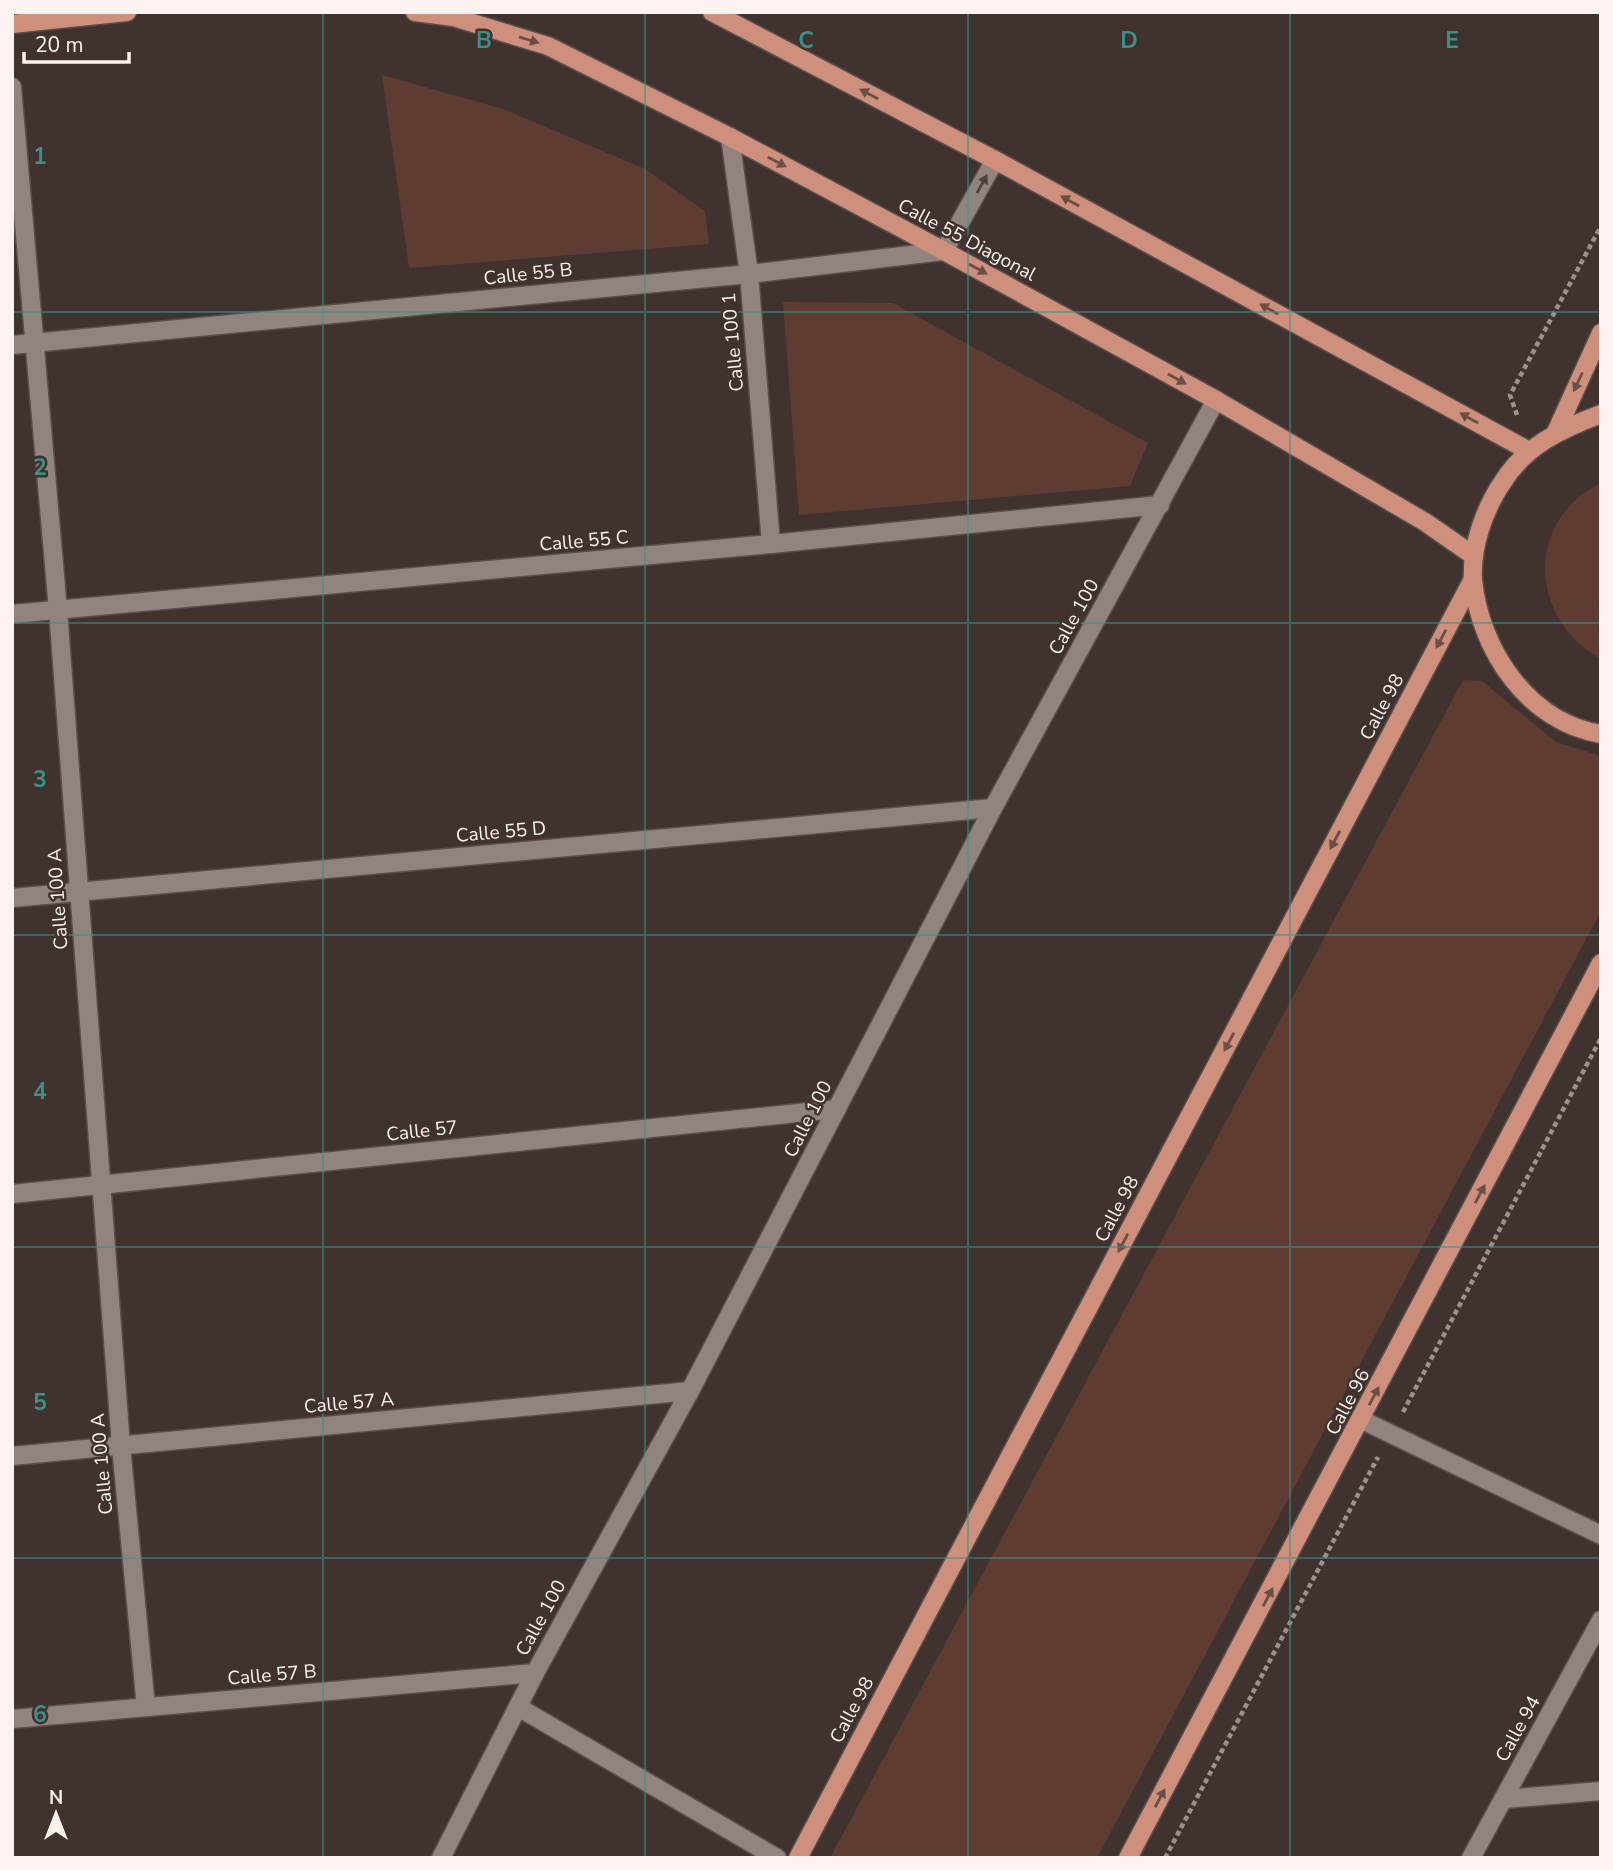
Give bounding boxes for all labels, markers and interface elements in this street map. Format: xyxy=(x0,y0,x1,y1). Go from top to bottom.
scale bar xyxy=(24,21,130,65)
text: B xyxy=(476,25,492,56)
text: C xyxy=(798,25,814,56)
text: D xyxy=(1120,25,1138,56)
text: E xyxy=(1445,25,1459,56)
text: 20 m xyxy=(35,31,84,59)
one-way arrow xyxy=(519,36,540,46)
one-way arrow xyxy=(859,88,878,100)
text: 1 xyxy=(33,141,47,172)
one-way arrow xyxy=(767,156,787,168)
one-way arrow xyxy=(976,174,987,194)
street label: Calle 55 Diagonal xyxy=(893,193,1041,288)
one-way arrow xyxy=(1059,195,1079,207)
street label: Calle 55 B xyxy=(482,256,574,292)
one-way arrow xyxy=(968,263,987,275)
street label: Calle 100 1 xyxy=(716,291,750,393)
one-way arrow xyxy=(1260,303,1279,315)
one-way arrow xyxy=(1572,372,1584,392)
one-way arrow xyxy=(1167,373,1186,385)
one-way arrow xyxy=(1459,412,1479,424)
text: 2 xyxy=(33,452,47,483)
street label: Calle 55 C xyxy=(538,524,630,558)
street label: Calle 100 xyxy=(1043,574,1105,660)
one-way arrow xyxy=(1436,629,1447,649)
street label: Calle 98 xyxy=(1354,669,1410,745)
text: 3 xyxy=(33,764,47,795)
street label: Calle 55 D xyxy=(455,815,547,849)
one-way arrow xyxy=(1329,831,1341,850)
street label: Calle 100 A xyxy=(41,847,75,951)
one-way arrow xyxy=(1223,1032,1235,1051)
text: 4 xyxy=(33,1076,47,1107)
street label: Calle 100 xyxy=(778,1076,838,1162)
street label: Calle 57 xyxy=(385,1114,459,1148)
street label: Calle 98 xyxy=(1089,1171,1145,1247)
one-way arrow xyxy=(1474,1184,1485,1204)
one-way arrow xyxy=(1117,1233,1128,1253)
street label: Calle 96 xyxy=(1320,1364,1376,1440)
street label: Calle 57 A xyxy=(303,1386,395,1420)
one-way arrow xyxy=(1369,1386,1380,1406)
text: 5 xyxy=(33,1387,47,1418)
street label: Calle 100 A xyxy=(85,1412,119,1516)
street label: Calle 100 xyxy=(510,1575,572,1661)
one-way arrow xyxy=(1262,1587,1273,1607)
street label: Calle 57 B xyxy=(226,1658,318,1692)
street label: Calle 98 xyxy=(824,1672,880,1748)
street label: Calle 94 xyxy=(1489,1691,1547,1767)
text: 6 xyxy=(33,1699,47,1730)
north arrow xyxy=(21,1779,91,1849)
text: N xyxy=(49,1785,63,1811)
one-way arrow xyxy=(1154,1787,1166,1807)

